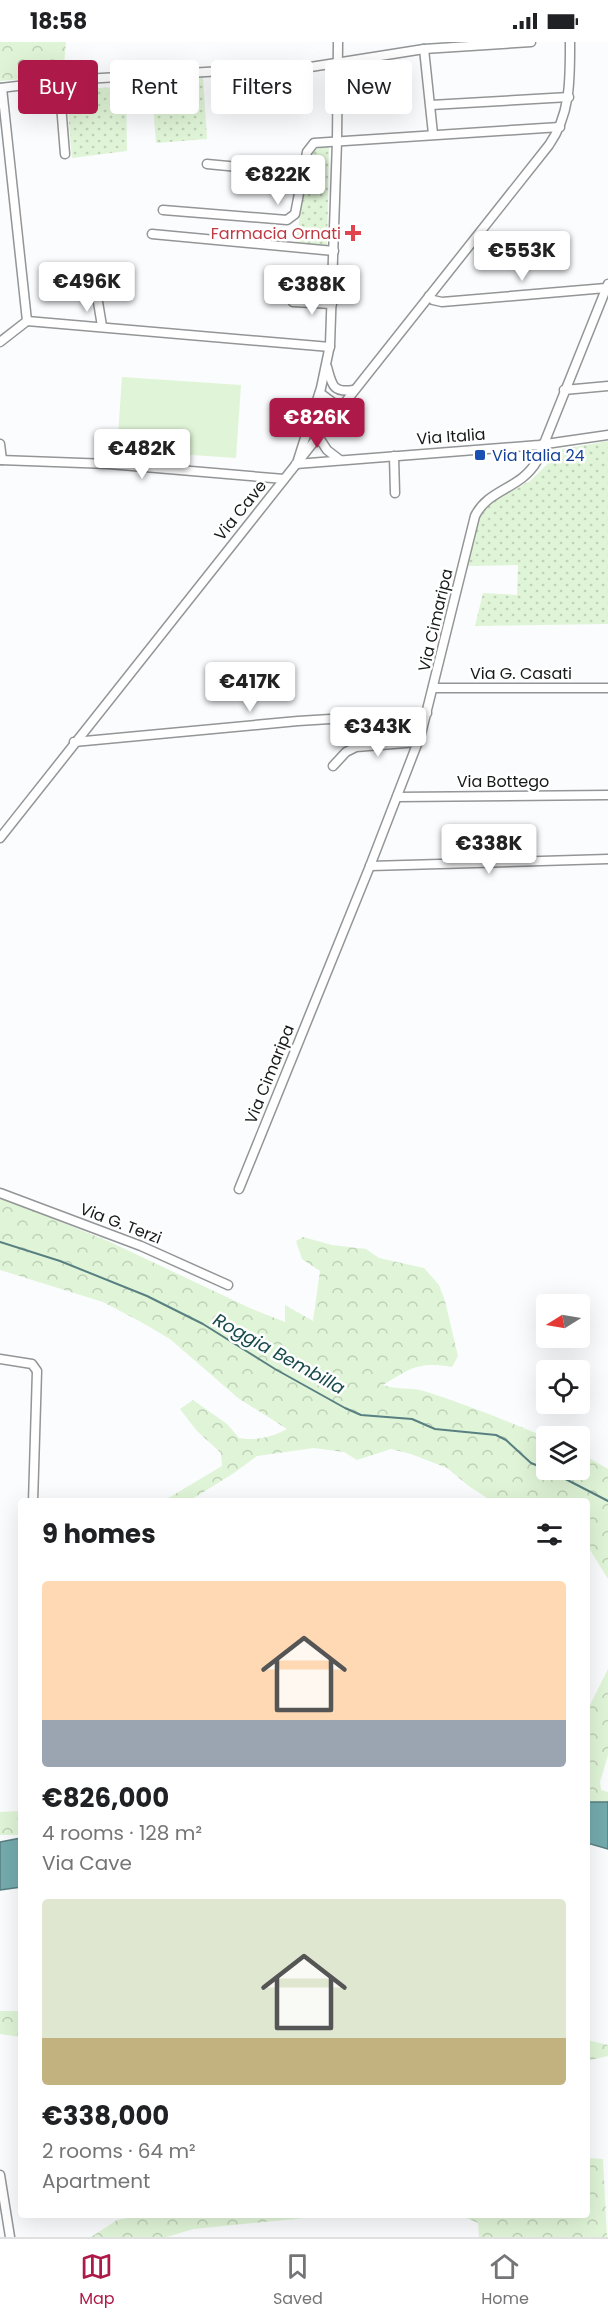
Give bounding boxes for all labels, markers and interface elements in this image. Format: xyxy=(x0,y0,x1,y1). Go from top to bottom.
text: 18:58 xyxy=(30,6,87,37)
chip: Buy xyxy=(18,60,98,114)
chip: Rent xyxy=(110,60,199,114)
chip: Filters xyxy=(211,60,313,114)
chip: New xyxy=(325,60,412,114)
pin: €822K xyxy=(236,155,320,206)
text: €822K xyxy=(245,160,311,188)
place label: Farmacia Ornati xyxy=(211,222,341,245)
marker: Farmacia Ornati xyxy=(346,226,360,240)
pin: €553K xyxy=(480,231,564,282)
text: €553K xyxy=(488,236,556,264)
pin: €496K xyxy=(45,262,129,313)
pin: €388K xyxy=(270,265,354,316)
text: €496K xyxy=(53,267,121,295)
text: €388K xyxy=(278,270,346,298)
pin: €826K xyxy=(275,398,359,449)
text: €826K xyxy=(284,403,350,431)
street label: Via Italia xyxy=(416,423,486,450)
pin: €482K xyxy=(100,429,184,480)
text: €482K xyxy=(108,434,176,462)
place label: Via Italia 24 xyxy=(492,444,585,467)
marker: Via Italia 24 xyxy=(473,448,487,462)
street label: Via Cave xyxy=(209,475,272,545)
street label: Via Cimaripa xyxy=(412,566,458,674)
pin: €417K xyxy=(208,662,292,713)
street label: Via G. Casati xyxy=(470,662,572,685)
text: €417K xyxy=(219,667,281,695)
pin: €343K xyxy=(336,707,420,758)
text: €343K xyxy=(344,712,412,740)
street label: Via Bottego xyxy=(457,770,549,793)
pin: €338K xyxy=(447,824,531,875)
text: €338K xyxy=(455,829,523,857)
street label: Via Cimaripa xyxy=(239,1021,300,1127)
street label: Via G. Terzi xyxy=(77,1197,165,1250)
north arrow xyxy=(536,1294,590,1348)
map controls xyxy=(536,1294,590,1480)
water label: Roggia Bembilla xyxy=(209,1307,350,1400)
button: locate xyxy=(536,1360,590,1414)
button: layers xyxy=(536,1426,590,1480)
text: 9 homes xyxy=(42,1516,156,1552)
icon: filters xyxy=(533,1518,566,1551)
icon: home xyxy=(250,1620,358,1728)
text: €826,000 xyxy=(42,1780,169,1816)
text: 4 rooms · 128 m² xyxy=(42,1819,202,1847)
text: Via Cave xyxy=(42,1849,132,1877)
icon: home xyxy=(250,1938,358,2046)
text: €338,000 xyxy=(42,2098,169,2134)
text: 2 rooms · 64 m² xyxy=(42,2137,196,2165)
text: Apartment xyxy=(42,2167,150,2195)
tab: Map xyxy=(79,2250,115,2311)
tab: Saved xyxy=(273,2250,323,2311)
tab: Home xyxy=(481,2250,529,2311)

